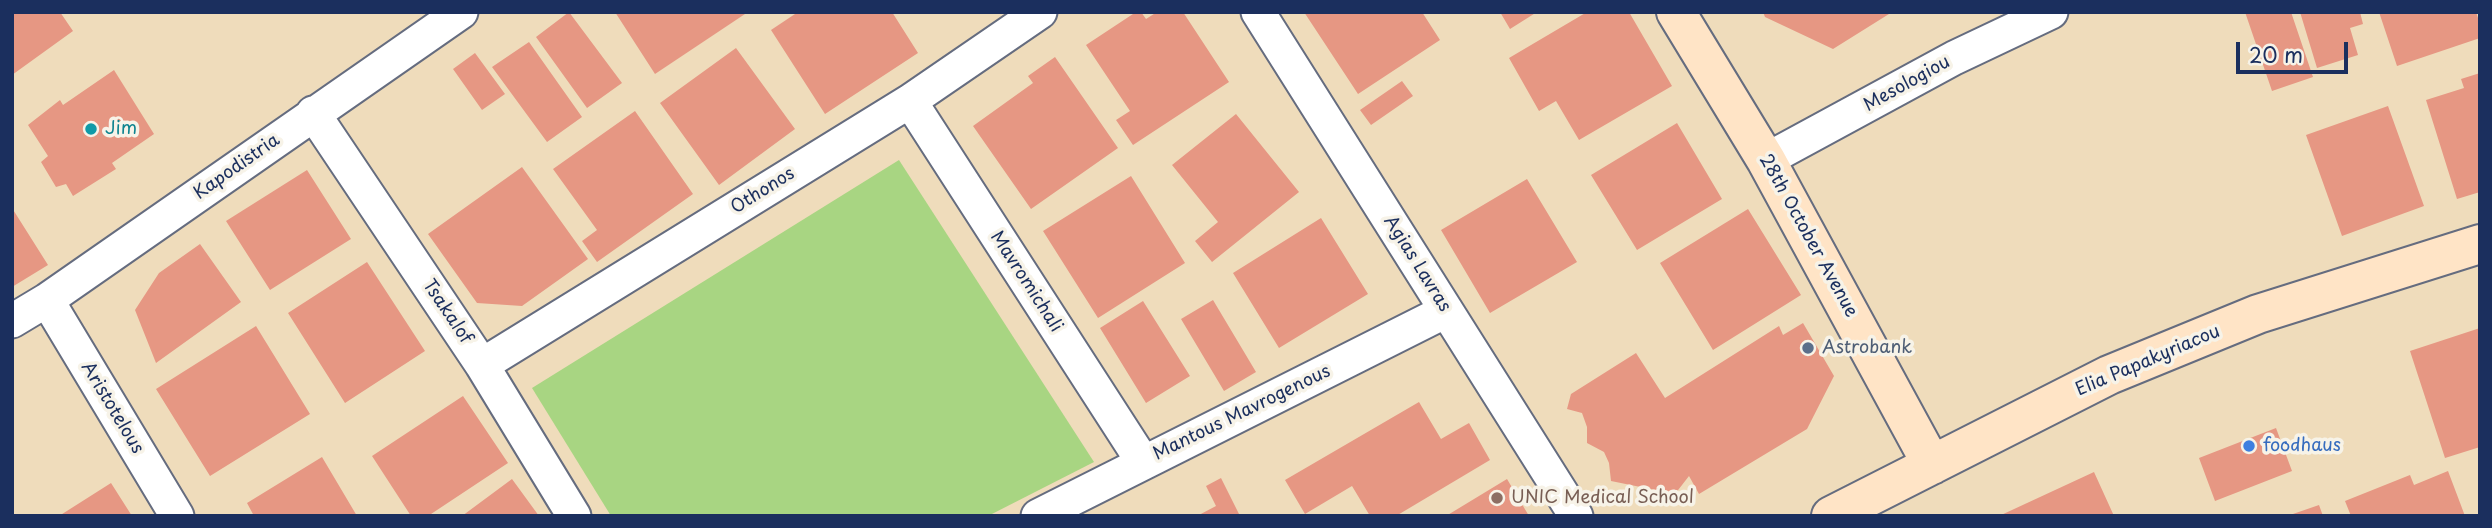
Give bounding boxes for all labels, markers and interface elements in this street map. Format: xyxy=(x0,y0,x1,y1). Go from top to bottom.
scale bar xyxy=(2240,28,2352,72)
text: 20 m xyxy=(2249,38,2303,70)
street label: Mesologiou xyxy=(1860,51,1954,117)
place label: Jim xyxy=(105,118,137,140)
marker: Jim xyxy=(83,121,99,137)
street label: Kapodistria xyxy=(190,130,284,204)
street label: 28th October Avenue xyxy=(1754,151,1862,321)
street label: Othonos xyxy=(727,163,799,219)
street label: Agias Lavras xyxy=(1379,212,1455,316)
street label: Mavromichali xyxy=(985,227,1067,337)
street label: Tsakalof xyxy=(418,276,476,348)
street label: Elia Papakyriacou xyxy=(2073,321,2223,401)
place label: Astrobank xyxy=(1822,337,1912,359)
marker: Astrobank xyxy=(1800,340,1816,356)
street label: Aristotelous xyxy=(76,358,148,458)
street label: Mantous Mavrogenous xyxy=(1150,361,1334,465)
place label: foodhaus xyxy=(2263,435,2341,457)
marker: foodhaus xyxy=(2241,438,2257,454)
place label: UNIC Medical School xyxy=(1511,487,1694,509)
marker: UNIC Medical School xyxy=(1489,490,1505,506)

